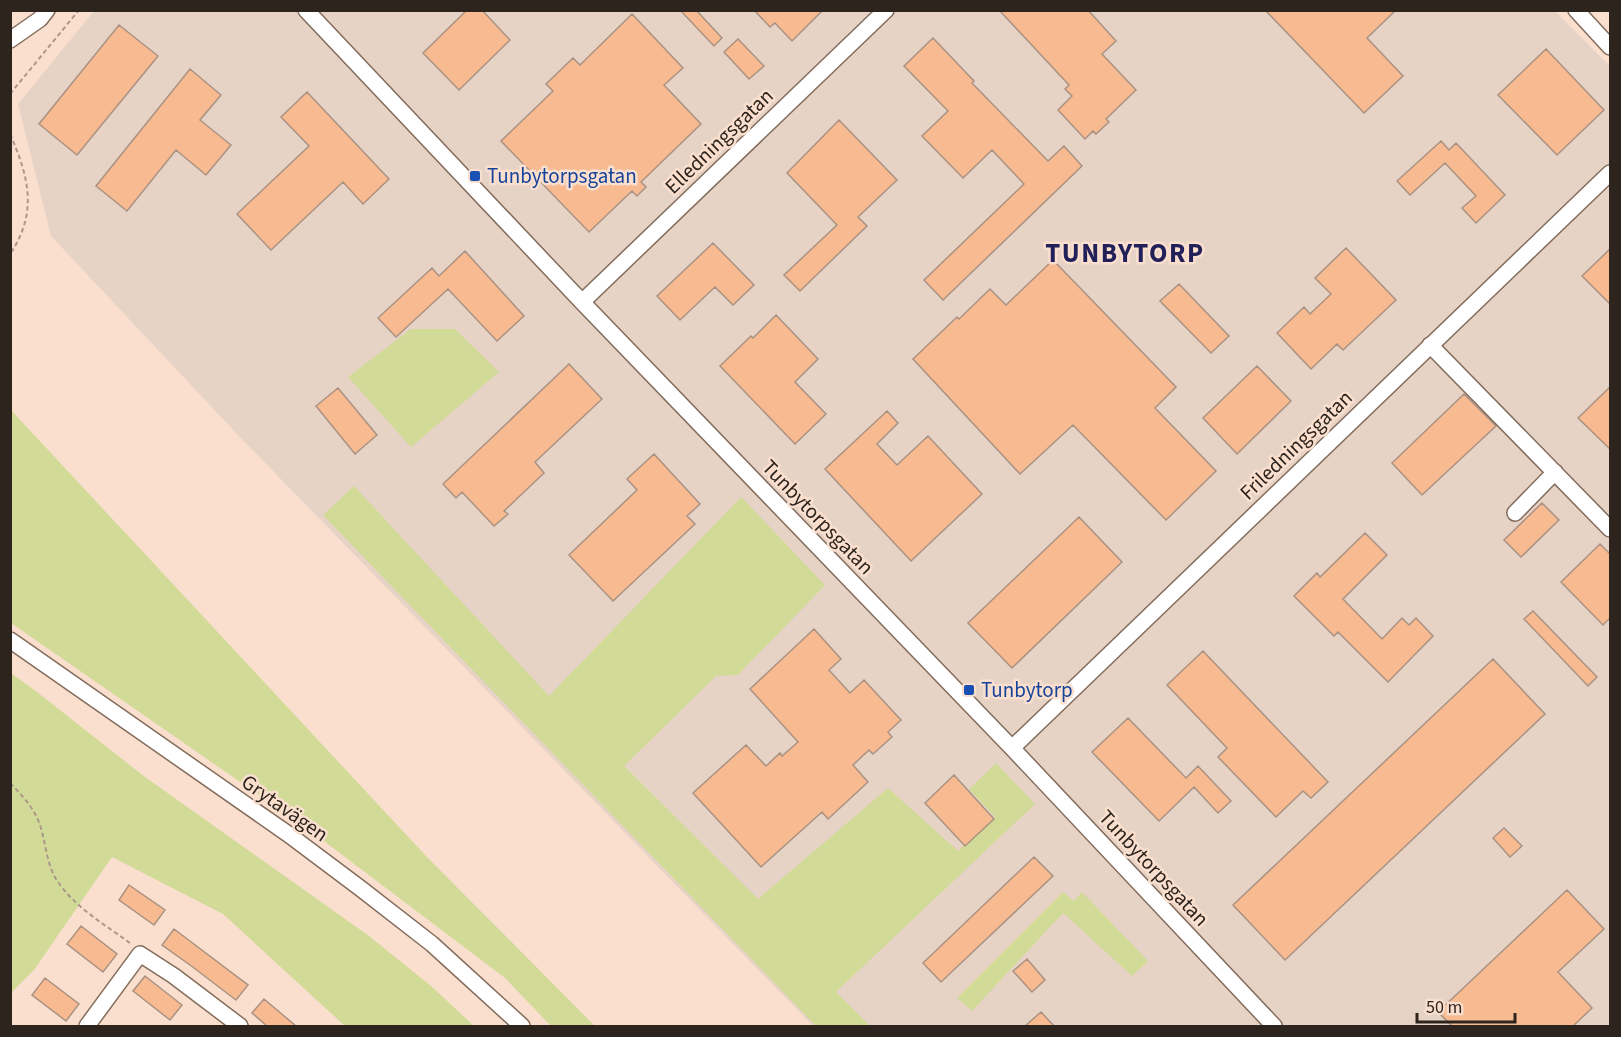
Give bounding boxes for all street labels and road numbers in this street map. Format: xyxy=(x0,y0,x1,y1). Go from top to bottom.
street label: Elledningsgatan xyxy=(658,81,780,201)
street label: Friledningsgatan xyxy=(1233,383,1359,507)
street label: Tunbytorpsgatan xyxy=(755,453,881,581)
street label: Grytavägen xyxy=(235,767,335,849)
street label: Tunbytorpsgatan xyxy=(1092,803,1216,933)

